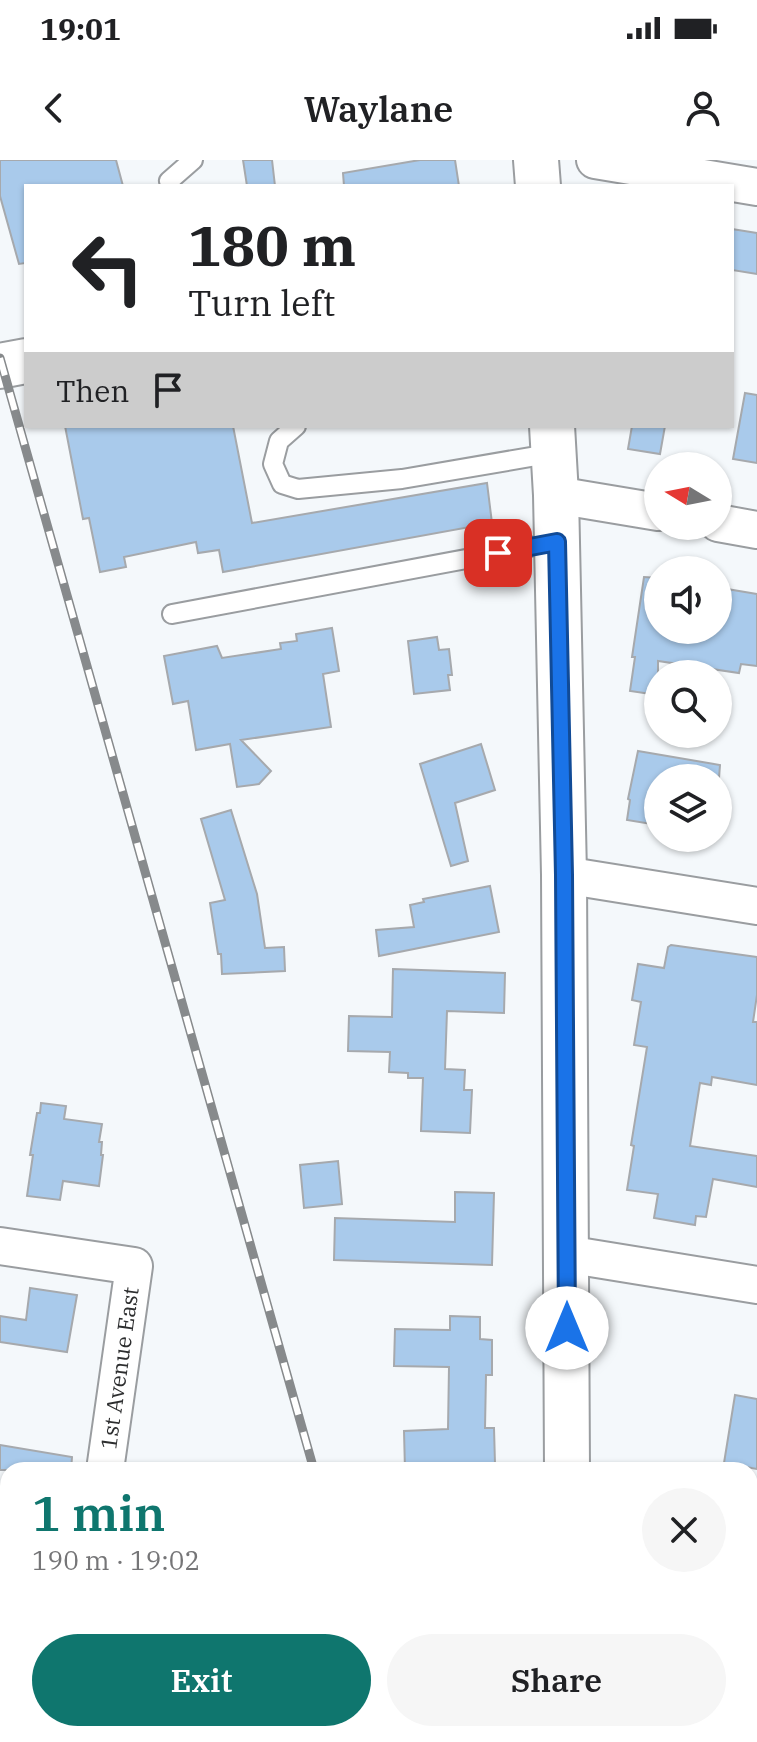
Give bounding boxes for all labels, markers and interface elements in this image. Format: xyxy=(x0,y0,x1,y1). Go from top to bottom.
text: 19:01 xyxy=(40,9,121,48)
text: Waylane xyxy=(304,85,453,132)
icon: back xyxy=(32,86,76,130)
icon: person xyxy=(681,86,725,130)
text: 180 m xyxy=(188,209,356,281)
icon: left xyxy=(56,216,160,320)
text: Turn left xyxy=(188,279,335,326)
icon: arrive xyxy=(146,368,190,412)
text: Then xyxy=(56,371,130,410)
north arrow xyxy=(644,452,732,540)
map controls xyxy=(644,452,732,852)
pin xyxy=(464,519,532,587)
icon: arrive xyxy=(476,531,520,575)
button: sound xyxy=(644,556,732,644)
button: search xyxy=(644,660,732,748)
button: layers xyxy=(644,764,732,852)
street label: 1st Avenue East xyxy=(93,1285,145,1451)
position arrow xyxy=(525,1286,609,1370)
text: 1 min xyxy=(32,1482,165,1544)
button: close xyxy=(642,1488,726,1572)
text: 190 m · 19:02 xyxy=(32,1543,200,1577)
button: Exit xyxy=(32,1634,371,1726)
button: Share xyxy=(387,1634,726,1726)

